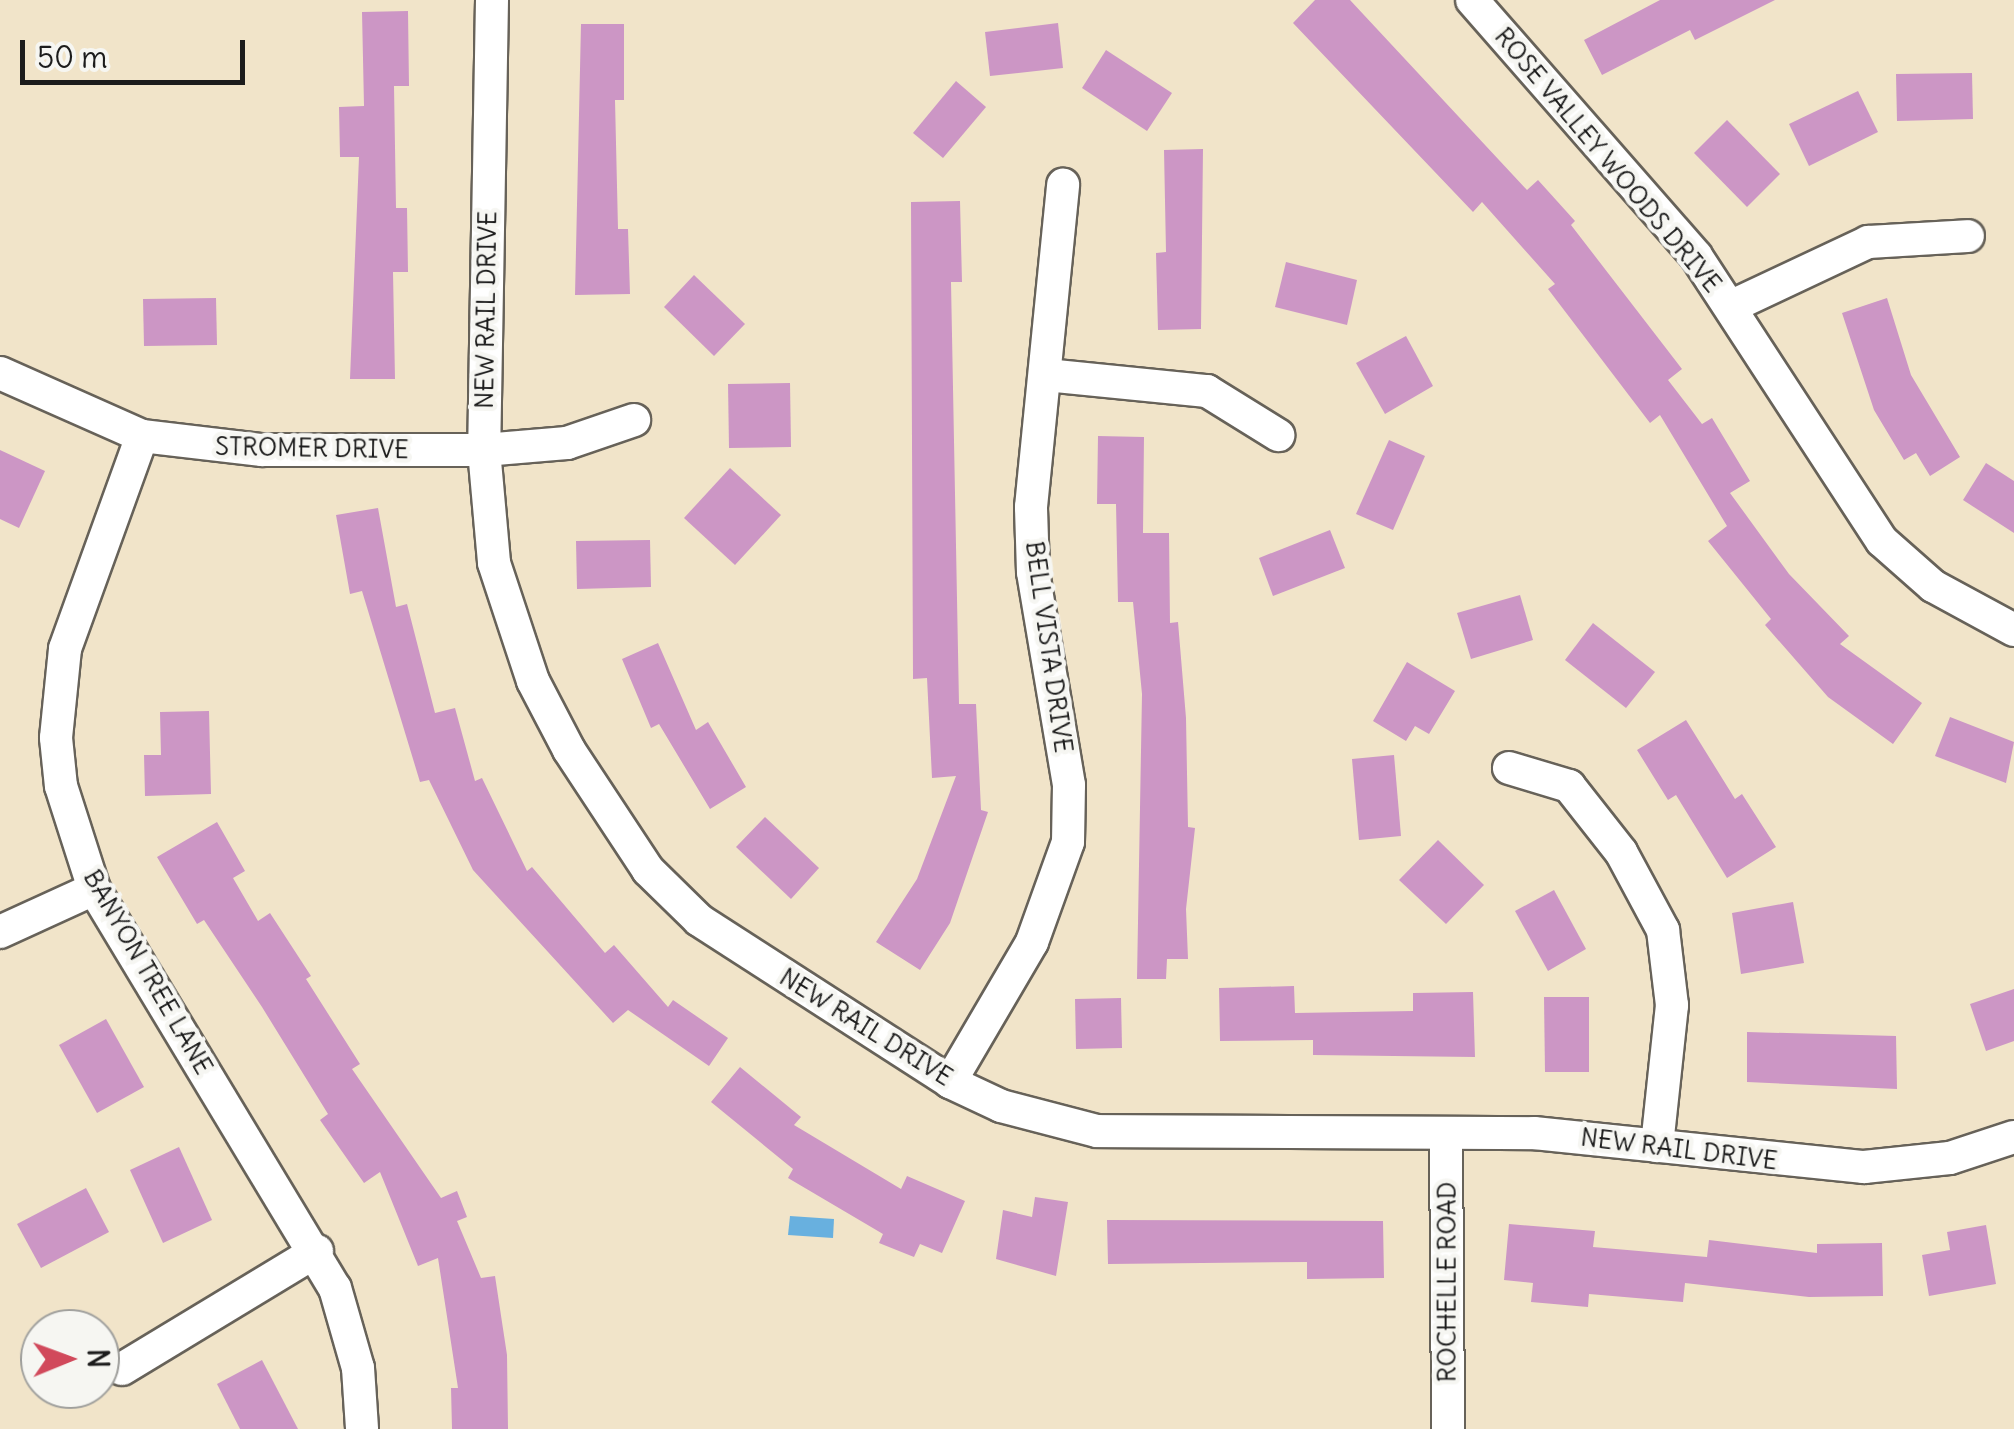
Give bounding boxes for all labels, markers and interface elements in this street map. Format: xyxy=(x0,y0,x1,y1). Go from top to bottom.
scale bar xyxy=(25,20,250,82)
street label: ROSE VALLEY WOODS DRIVE xyxy=(1488,22,1728,298)
text: 50 m xyxy=(37,38,107,76)
street label: NEW RAIL DRIVE xyxy=(469,211,503,409)
street label: STROMER DRIVE xyxy=(215,431,409,465)
street label: BELL VISTA DRIVE xyxy=(1019,539,1079,755)
street label: BANYON TREE LANE xyxy=(77,864,219,1080)
street label: NEW RAIL DRIVE xyxy=(774,962,958,1092)
street label: NEW RAIL DRIVE xyxy=(1579,1122,1779,1176)
street label: ROCHELLE ROAD xyxy=(1432,1182,1462,1382)
north arrow xyxy=(20,1309,120,1409)
text: N xyxy=(80,1349,116,1368)

